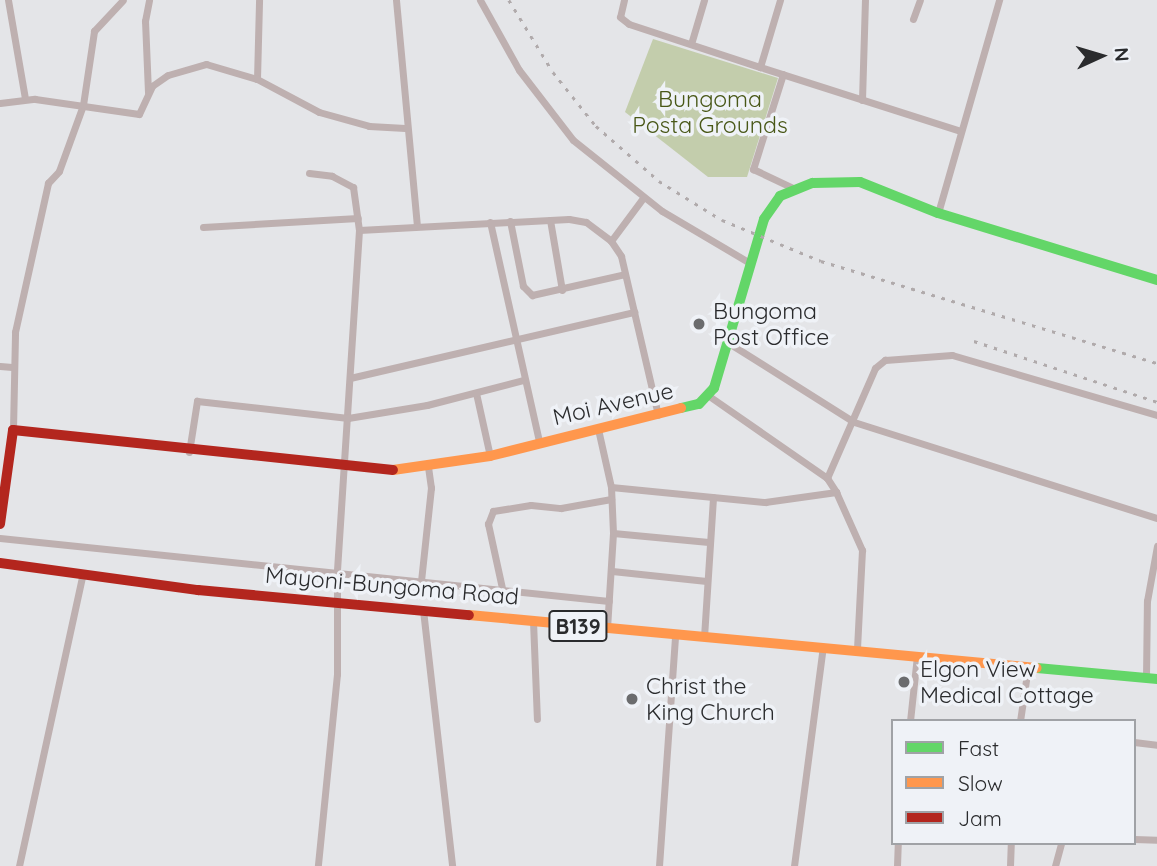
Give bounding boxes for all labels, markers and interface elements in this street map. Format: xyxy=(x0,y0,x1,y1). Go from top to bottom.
north arrow xyxy=(1066,21,1136,91)
text: N xyxy=(1109,47,1134,62)
park label: Bungoma Posta Grounds xyxy=(632,85,788,139)
place label: Bungoma Post Office xyxy=(713,297,829,351)
marker: Bungoma Post Office xyxy=(691,316,707,332)
street label: Moi Avenue xyxy=(550,377,676,431)
street label: Mayoni-Bungoma Road xyxy=(264,561,520,611)
road number: B139 xyxy=(548,608,608,644)
place label: Elgon View Medical Cottage xyxy=(920,655,1094,709)
place label: Christ the King Church xyxy=(646,672,775,726)
marker: Elgon View Medical Cottage xyxy=(894,672,914,692)
marker: Christ the King Church xyxy=(624,691,640,707)
legend xyxy=(891,719,1136,845)
text: Fast xyxy=(958,735,999,761)
text: Slow xyxy=(958,770,1003,796)
text: Jam xyxy=(958,805,1002,831)

